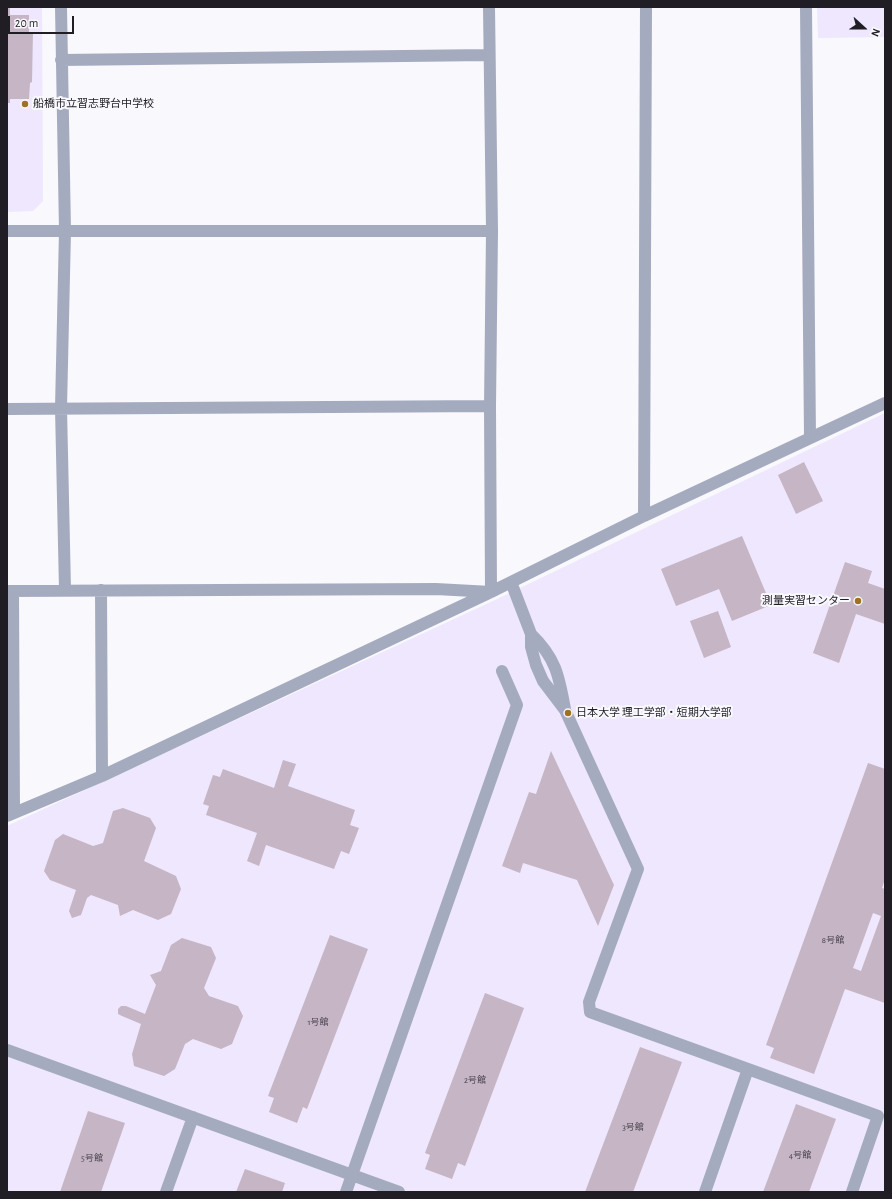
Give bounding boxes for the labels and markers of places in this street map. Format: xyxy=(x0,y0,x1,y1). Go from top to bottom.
place label: 船橋市立習志野台中学校 xyxy=(33,97,154,111)
marker: 船橋市立習志野台中学校 xyxy=(20,99,30,109)
place label: 測量実習センター xyxy=(762,594,850,608)
marker: 測量実習センター xyxy=(853,596,863,606)
place label: 日本大学 理工学部・短期大学部 xyxy=(576,706,732,720)
marker: 日本大学 理工学部・短期大学部 xyxy=(563,708,573,718)

